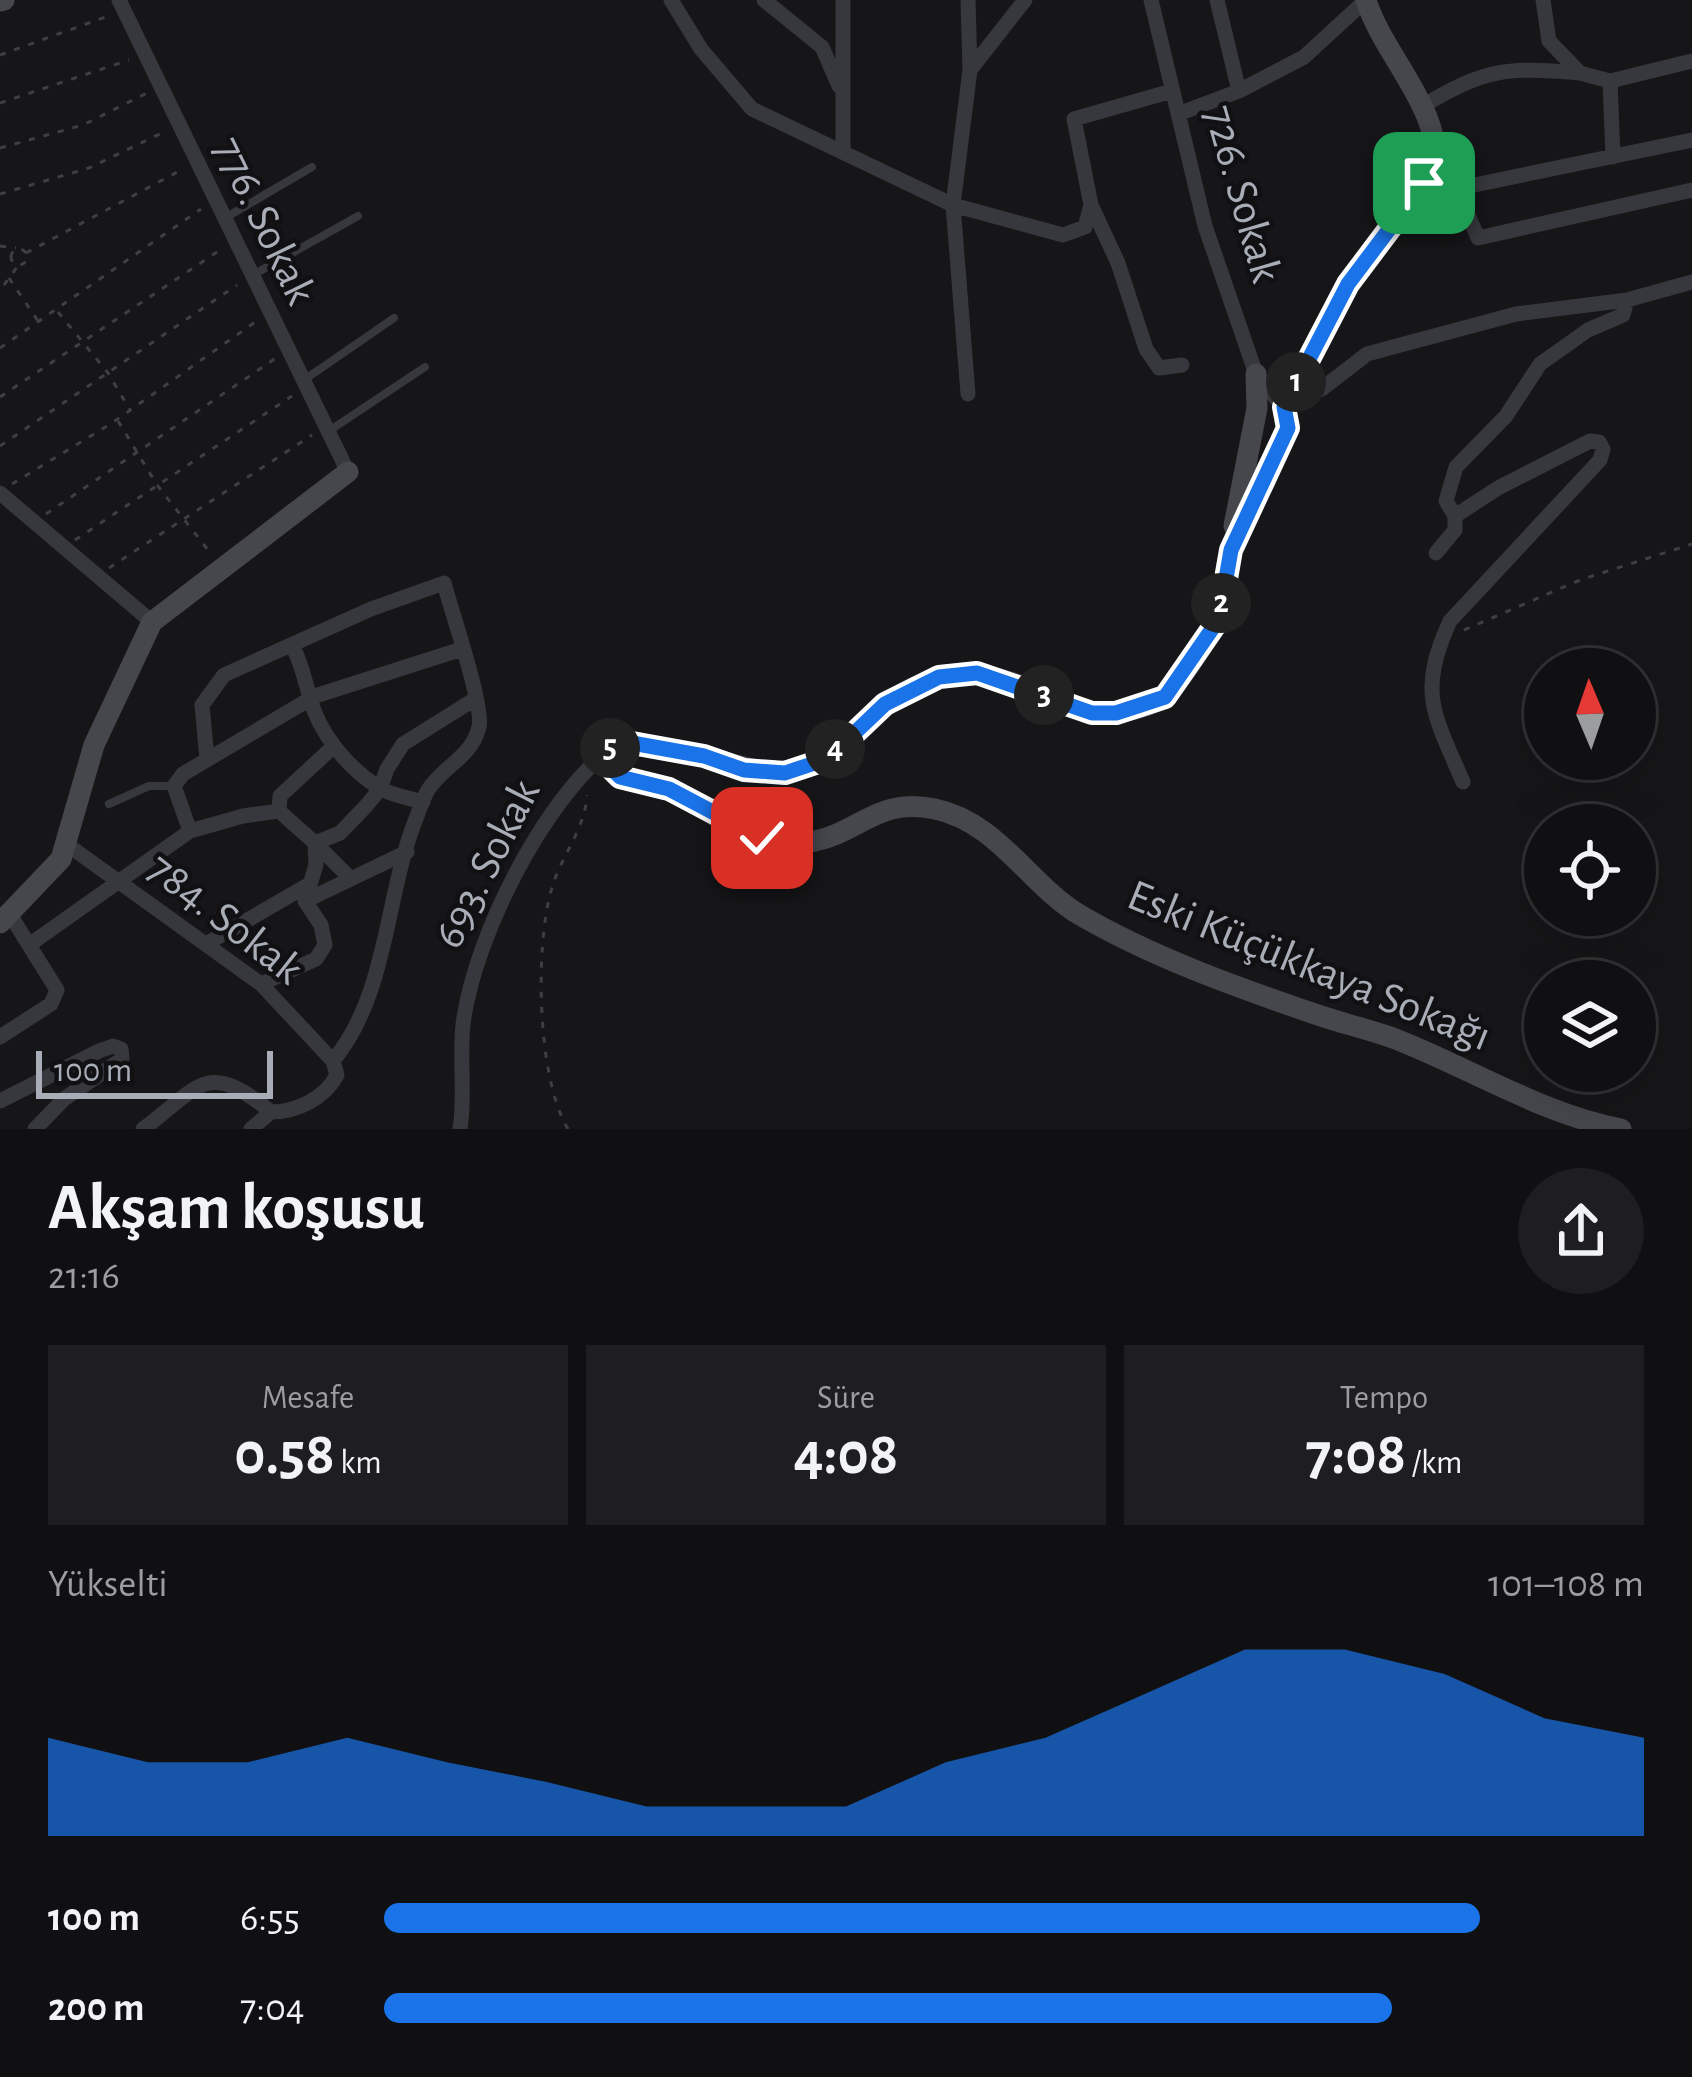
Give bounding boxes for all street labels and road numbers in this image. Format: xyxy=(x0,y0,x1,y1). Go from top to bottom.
street label: 726. Sokak xyxy=(1195,101,1289,288)
street label: 776. Sokak xyxy=(204,130,324,312)
street label: 693. Sokak xyxy=(426,772,549,955)
street label: 784. Sokak xyxy=(139,845,311,993)
street label: Eski Küçükkaya Sokağı xyxy=(1121,873,1497,1059)

